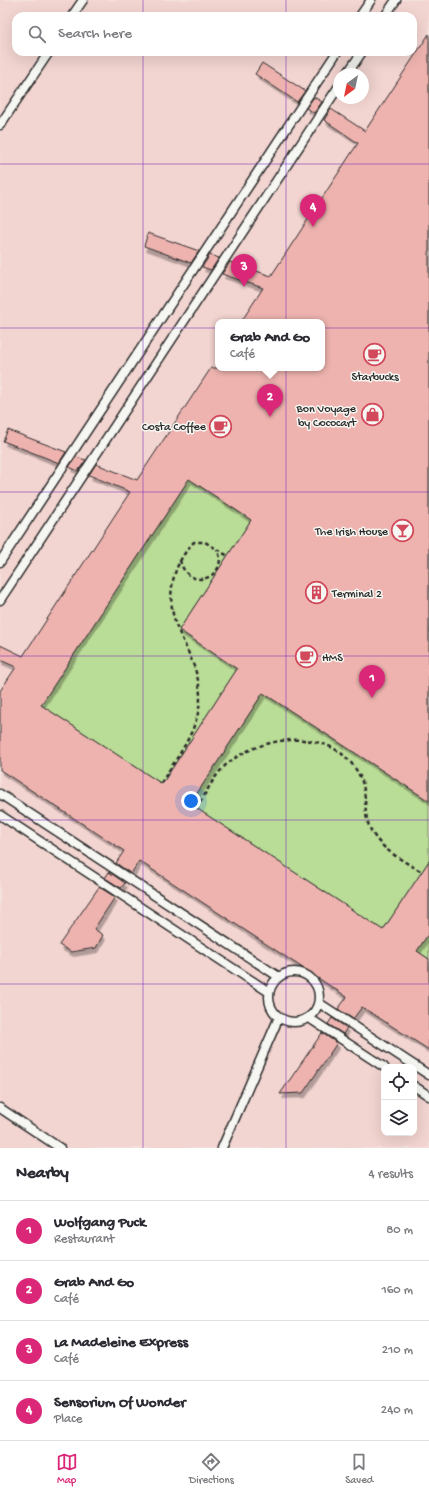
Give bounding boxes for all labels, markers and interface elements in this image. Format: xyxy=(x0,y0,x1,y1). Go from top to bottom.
search box xyxy=(12,12,417,56)
icon: search xyxy=(26,23,48,45)
text: Search here xyxy=(58,25,132,43)
north arrow xyxy=(333,68,369,104)
pin: 4 xyxy=(300,194,326,227)
pin: 3 xyxy=(231,254,257,287)
popup xyxy=(215,319,325,371)
text: Grab And Go xyxy=(230,329,310,347)
cafe icon: Starbucks xyxy=(362,342,388,368)
text: Café xyxy=(230,347,255,362)
place label: Starbucks xyxy=(351,371,399,385)
pin: 2 xyxy=(257,384,283,417)
shop icon: Bon Voyage by Cococart xyxy=(359,402,385,428)
place label: Bon Voyage by Cococart xyxy=(296,403,357,431)
cafe icon: Costa Coffee xyxy=(208,413,234,439)
place label: Costa Coffee xyxy=(142,421,207,435)
bar icon: The Irish House xyxy=(390,518,416,544)
place label: The Irish House xyxy=(314,526,389,540)
building icon: Terminal 2 xyxy=(303,580,329,606)
place label: Terminal 2 xyxy=(331,588,382,602)
cafe icon: HMS xyxy=(294,644,320,670)
place label: HMS xyxy=(322,652,343,666)
pin: 1 xyxy=(359,665,385,698)
your location xyxy=(181,791,201,811)
map controls xyxy=(381,1064,417,1136)
button: locate xyxy=(381,1064,417,1100)
button: layers xyxy=(381,1100,417,1136)
text: Nearby xyxy=(16,1164,69,1184)
text: 4 results xyxy=(369,1167,413,1182)
text: Wolfgang Puck xyxy=(54,1214,146,1232)
text: 1 xyxy=(26,1223,32,1238)
text: 80 m xyxy=(386,1223,413,1238)
text: Restaurant xyxy=(54,1232,114,1247)
text: Grab And Go xyxy=(54,1274,134,1292)
text: 2 xyxy=(26,1283,32,1298)
text: 160 m xyxy=(381,1283,413,1298)
text: Café xyxy=(54,1292,79,1307)
text: La Madeleine Express xyxy=(54,1334,188,1352)
text: 3 xyxy=(26,1343,32,1358)
text: 210 m xyxy=(382,1343,413,1358)
text: Café xyxy=(54,1352,79,1367)
text: Sensorium Of Wonder xyxy=(54,1394,186,1412)
text: 4 xyxy=(26,1403,32,1418)
text: 240 m xyxy=(381,1403,413,1418)
text: Place xyxy=(54,1412,82,1427)
tab: Map xyxy=(56,1451,78,1487)
tab: Directions xyxy=(189,1451,234,1487)
tab: Saved xyxy=(345,1451,373,1487)

